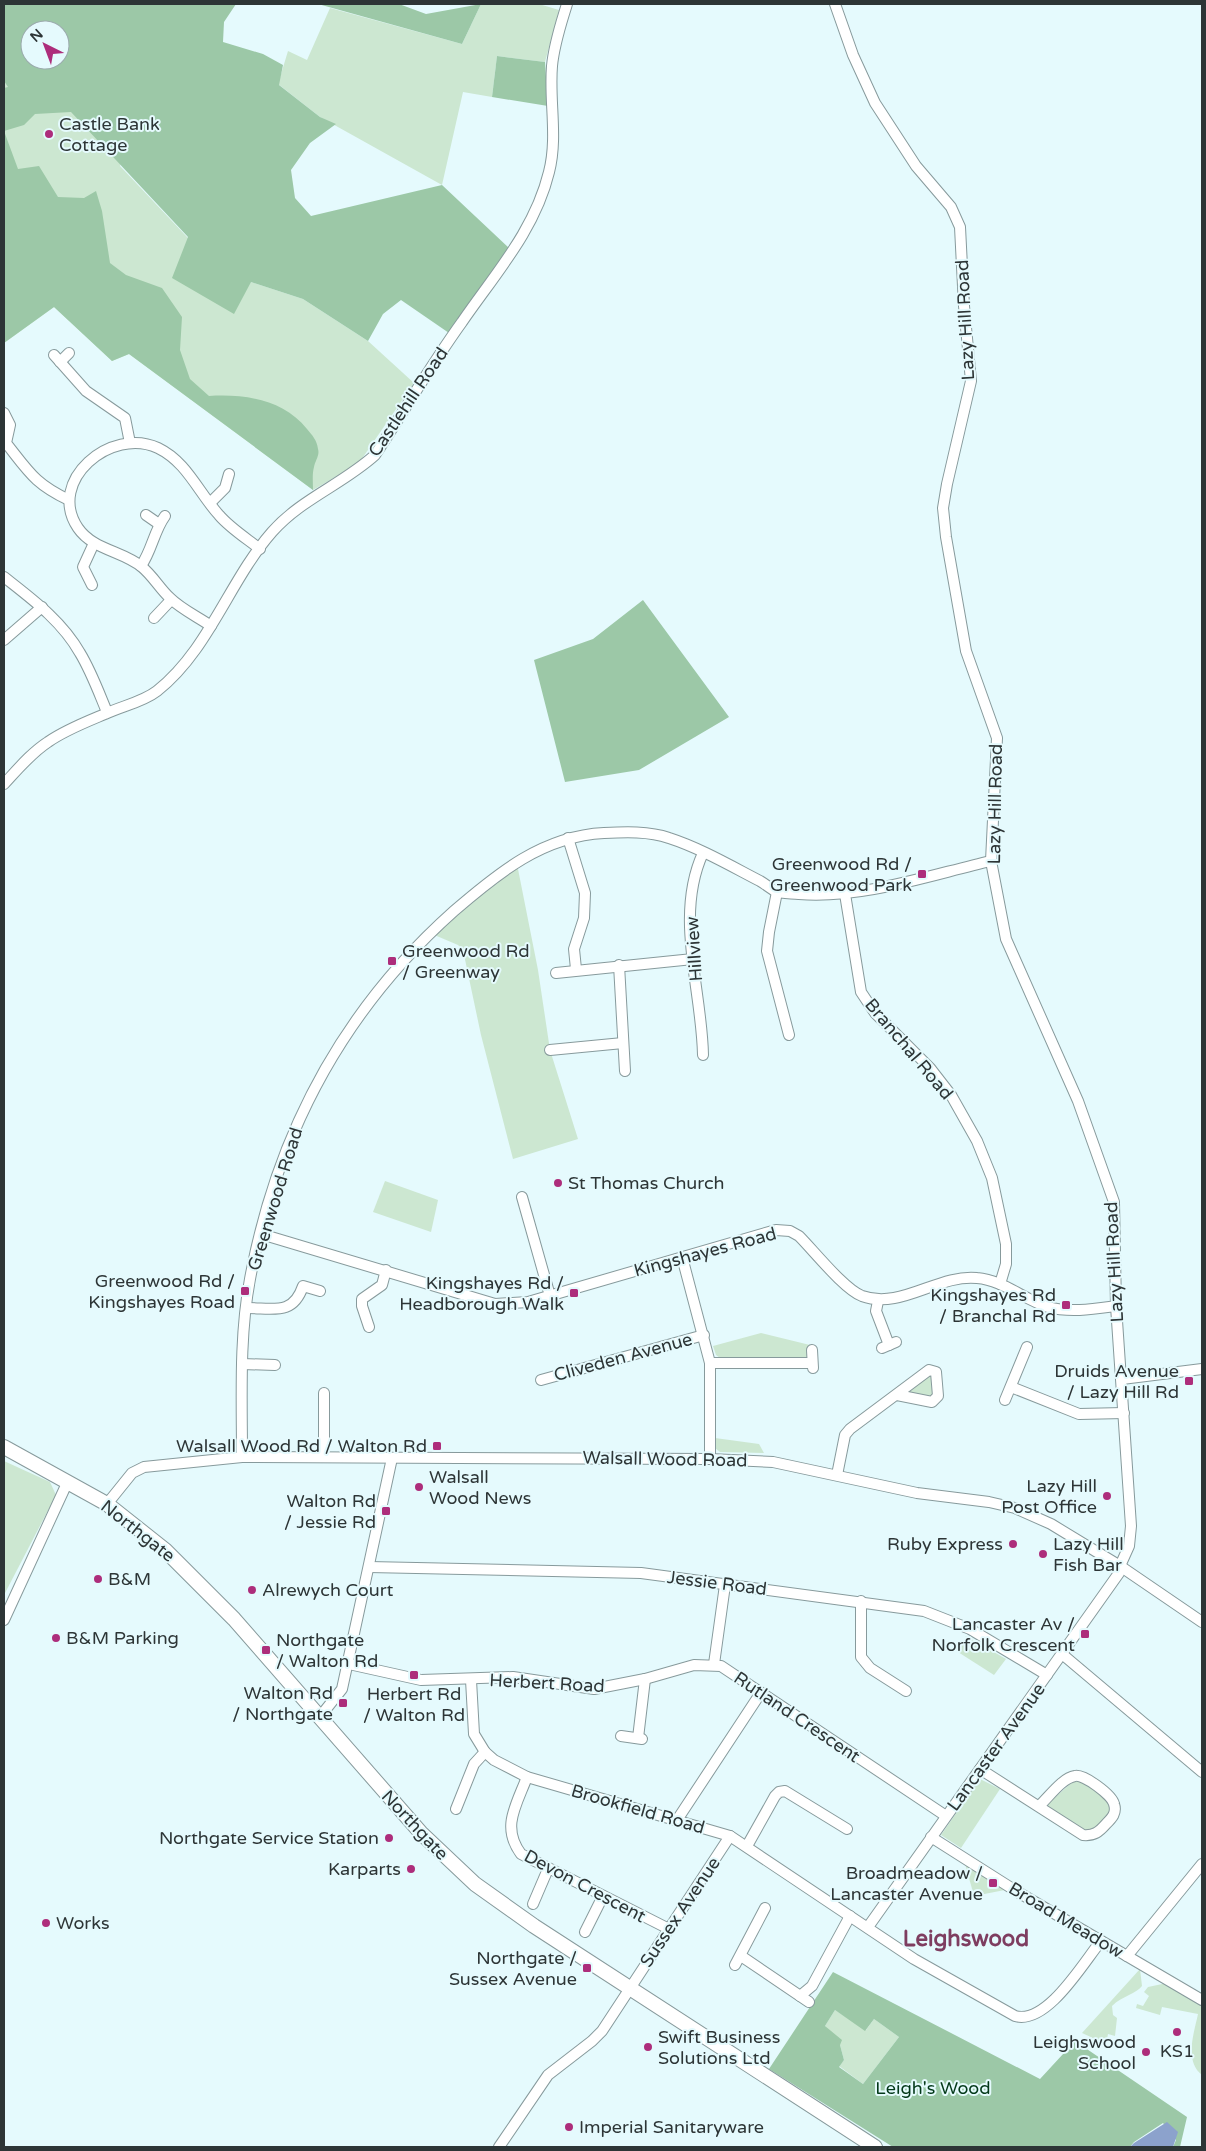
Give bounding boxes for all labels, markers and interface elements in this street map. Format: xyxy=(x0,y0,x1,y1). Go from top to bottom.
north arrow xyxy=(20,20,70,70)
text: N xyxy=(27,26,47,46)
place label: Castle Bank Cottage xyxy=(59,113,160,156)
marker: Castle Bank Cottage xyxy=(43,128,55,140)
street label: Lazy Hill Road xyxy=(951,259,979,381)
street label: Castlehill Road xyxy=(363,343,453,461)
street label: Lazy Hill Road xyxy=(983,744,1007,864)
place label: Greenwood Rd / Greenwood Park xyxy=(770,853,912,896)
marker: Greenwood Rd / Greenwood Park xyxy=(916,868,928,880)
street label: Hillview xyxy=(681,916,707,982)
place label: Greenwood Rd / Greenway xyxy=(402,940,530,983)
marker: Greenwood Rd / Greenway xyxy=(386,955,398,967)
street label: Branchal Road xyxy=(860,994,958,1104)
street label: Greenwood Road xyxy=(243,1125,307,1273)
place label: St Thomas Church xyxy=(568,1172,725,1194)
marker: St Thomas Church xyxy=(552,1177,564,1189)
street label: Lazy Hill Road xyxy=(1100,1201,1128,1323)
street label: Kingshayes Road xyxy=(631,1222,779,1282)
place label: Greenwood Rd / Kingshayes Road xyxy=(88,1270,235,1313)
place label: Kingshayes Rd / Headborough Walk xyxy=(399,1272,564,1315)
place label: Kingshayes Rd / Branchal Rd xyxy=(930,1284,1056,1327)
marker: Greenwood Rd / Kingshayes Road xyxy=(239,1285,251,1297)
marker: Kingshayes Rd / Headborough Walk xyxy=(568,1287,580,1299)
marker: Kingshayes Rd / Branchal Rd xyxy=(1060,1299,1072,1311)
street label: Cliveden Avenue xyxy=(551,1328,695,1386)
place label: Druids Avenue / Lazy Hill Rd xyxy=(1054,1360,1179,1403)
marker: Druids Avenue / Lazy Hill Rd xyxy=(1183,1375,1195,1387)
place label: Walsall Wood Rd / Walton Rd xyxy=(176,1435,427,1457)
marker: Walsall Wood Rd / Walton Rd xyxy=(431,1440,443,1452)
street label: Walsall Wood Road xyxy=(582,1447,748,1471)
place label: Walsall Wood News xyxy=(429,1466,532,1509)
place label: Lazy Hill Post Office xyxy=(1001,1475,1097,1518)
marker: Walsall Wood News xyxy=(413,1481,425,1493)
place label: Walton Rd / Jessie Rd xyxy=(284,1490,376,1533)
marker: Lazy Hill Post Office xyxy=(1101,1490,1113,1502)
street label: Northgate xyxy=(97,1495,179,1567)
marker: Walton Rd / Jessie Rd xyxy=(380,1505,392,1517)
place label: Ruby Express xyxy=(887,1533,1003,1555)
place label: Lazy Hill Fish Bar xyxy=(1053,1533,1124,1576)
marker: Ruby Express xyxy=(1007,1538,1019,1550)
marker: Lazy Hill Fish Bar xyxy=(1037,1548,1049,1560)
street label: Jessie Road xyxy=(666,1566,768,1600)
place label: B&M xyxy=(108,1568,151,1590)
marker: B&M xyxy=(92,1573,104,1585)
place label: Alrewych Court xyxy=(262,1579,394,1601)
marker: Alrewych Court xyxy=(246,1584,258,1596)
place label: Lancaster Av / Norfolk Crescent xyxy=(932,1613,1075,1656)
place label: B&M Parking xyxy=(66,1627,179,1649)
marker: Lancaster Av / Norfolk Crescent xyxy=(1079,1628,1091,1640)
place label: Northgate / Walton Rd xyxy=(276,1629,378,1672)
marker: B&M Parking xyxy=(50,1632,62,1644)
marker: Northgate / Walton Rd xyxy=(260,1644,272,1656)
street label: Rutland Crescent xyxy=(730,1667,864,1767)
marker: Herbert Rd / Walton Rd xyxy=(408,1669,420,1681)
street label: Herbert Road xyxy=(489,1669,605,1697)
street label: Lancaster Avenue xyxy=(942,1679,1050,1815)
place label: Walton Rd / Northgate xyxy=(232,1682,333,1725)
place label: Herbert Rd / Walton Rd xyxy=(363,1683,465,1726)
marker: Walton Rd / Northgate xyxy=(337,1697,349,1709)
street label: Brookfield Road xyxy=(569,1779,707,1839)
street label: Northgate xyxy=(377,1785,453,1865)
place label: Northgate Service Station xyxy=(159,1827,379,1849)
marker: Northgate Service Station xyxy=(383,1832,395,1844)
street label: Devon Crescent xyxy=(520,1845,650,1927)
street label: Sussex Avenue xyxy=(635,1853,725,1971)
place label: Karparts xyxy=(328,1858,401,1880)
place label: Broadmeadow / Lancaster Avenue xyxy=(830,1862,983,1905)
marker: Karparts xyxy=(405,1863,417,1875)
marker: Broadmeadow / Lancaster Avenue xyxy=(987,1877,999,1889)
street label: Broad Meadow xyxy=(1005,1877,1127,1963)
place label: Works xyxy=(56,1912,110,1934)
marker: Works xyxy=(40,1917,52,1929)
district label: Leighswood xyxy=(903,1926,1029,1952)
place label: Northgate / Sussex Avenue xyxy=(449,1947,577,1990)
marker: Northgate / Sussex Avenue xyxy=(581,1962,593,1974)
place label: Swift Business Solutions Ltd xyxy=(658,2026,780,2069)
marker: KS1 xyxy=(1171,2026,1183,2038)
place label: Leighswood School xyxy=(1033,2031,1136,2074)
place label: KS1 xyxy=(1160,2040,1194,2062)
marker: Swift Business Solutions Ltd xyxy=(642,2041,654,2053)
marker: Leighswood School xyxy=(1140,2046,1152,2058)
park label: Leigh's Wood xyxy=(875,2077,991,2099)
place label: Imperial Sanitaryware xyxy=(579,2116,764,2138)
marker: Imperial Sanitaryware xyxy=(563,2121,575,2133)

